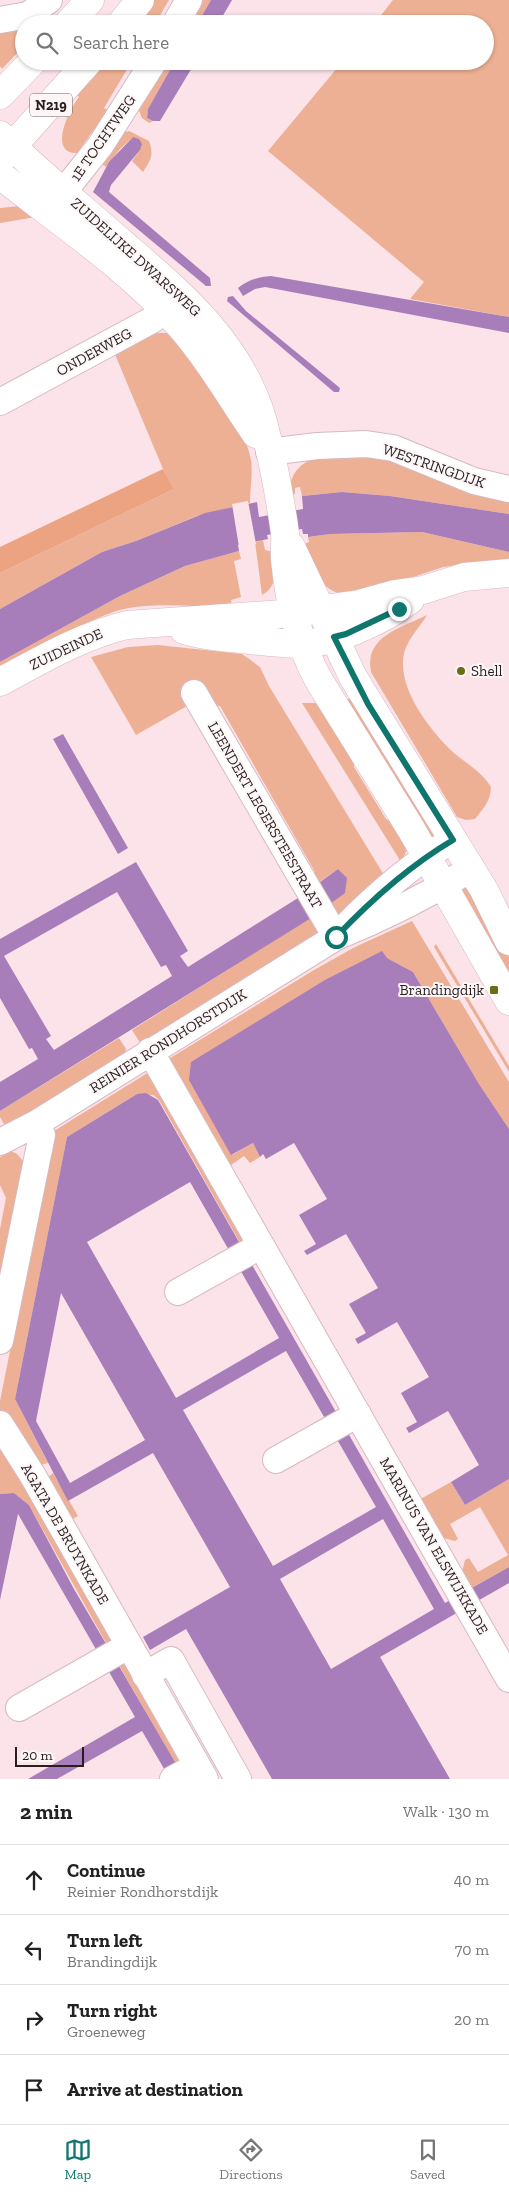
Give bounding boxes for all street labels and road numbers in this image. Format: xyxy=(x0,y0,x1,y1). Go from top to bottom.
street label: 1E TOCHTWEG xyxy=(67,91,139,185)
road number: N219 xyxy=(30,94,72,116)
street label: ZUIDELIJKE DWARSWEG xyxy=(67,194,205,320)
street label: ONDERWEG xyxy=(53,324,135,380)
street label: WESTRINGDIJK xyxy=(380,440,488,492)
street label: ZUIDEINDE xyxy=(27,624,106,674)
street label: LEENDERT LEGERSTEESTRAAT xyxy=(204,718,326,912)
street label: REINIER RONDHORSTDIJK xyxy=(86,985,250,1097)
street label: MARINUS VAN ELSWIJKKADE xyxy=(376,1454,492,1638)
street label: AGATA DE BRUYNKADE xyxy=(17,1460,113,1608)

